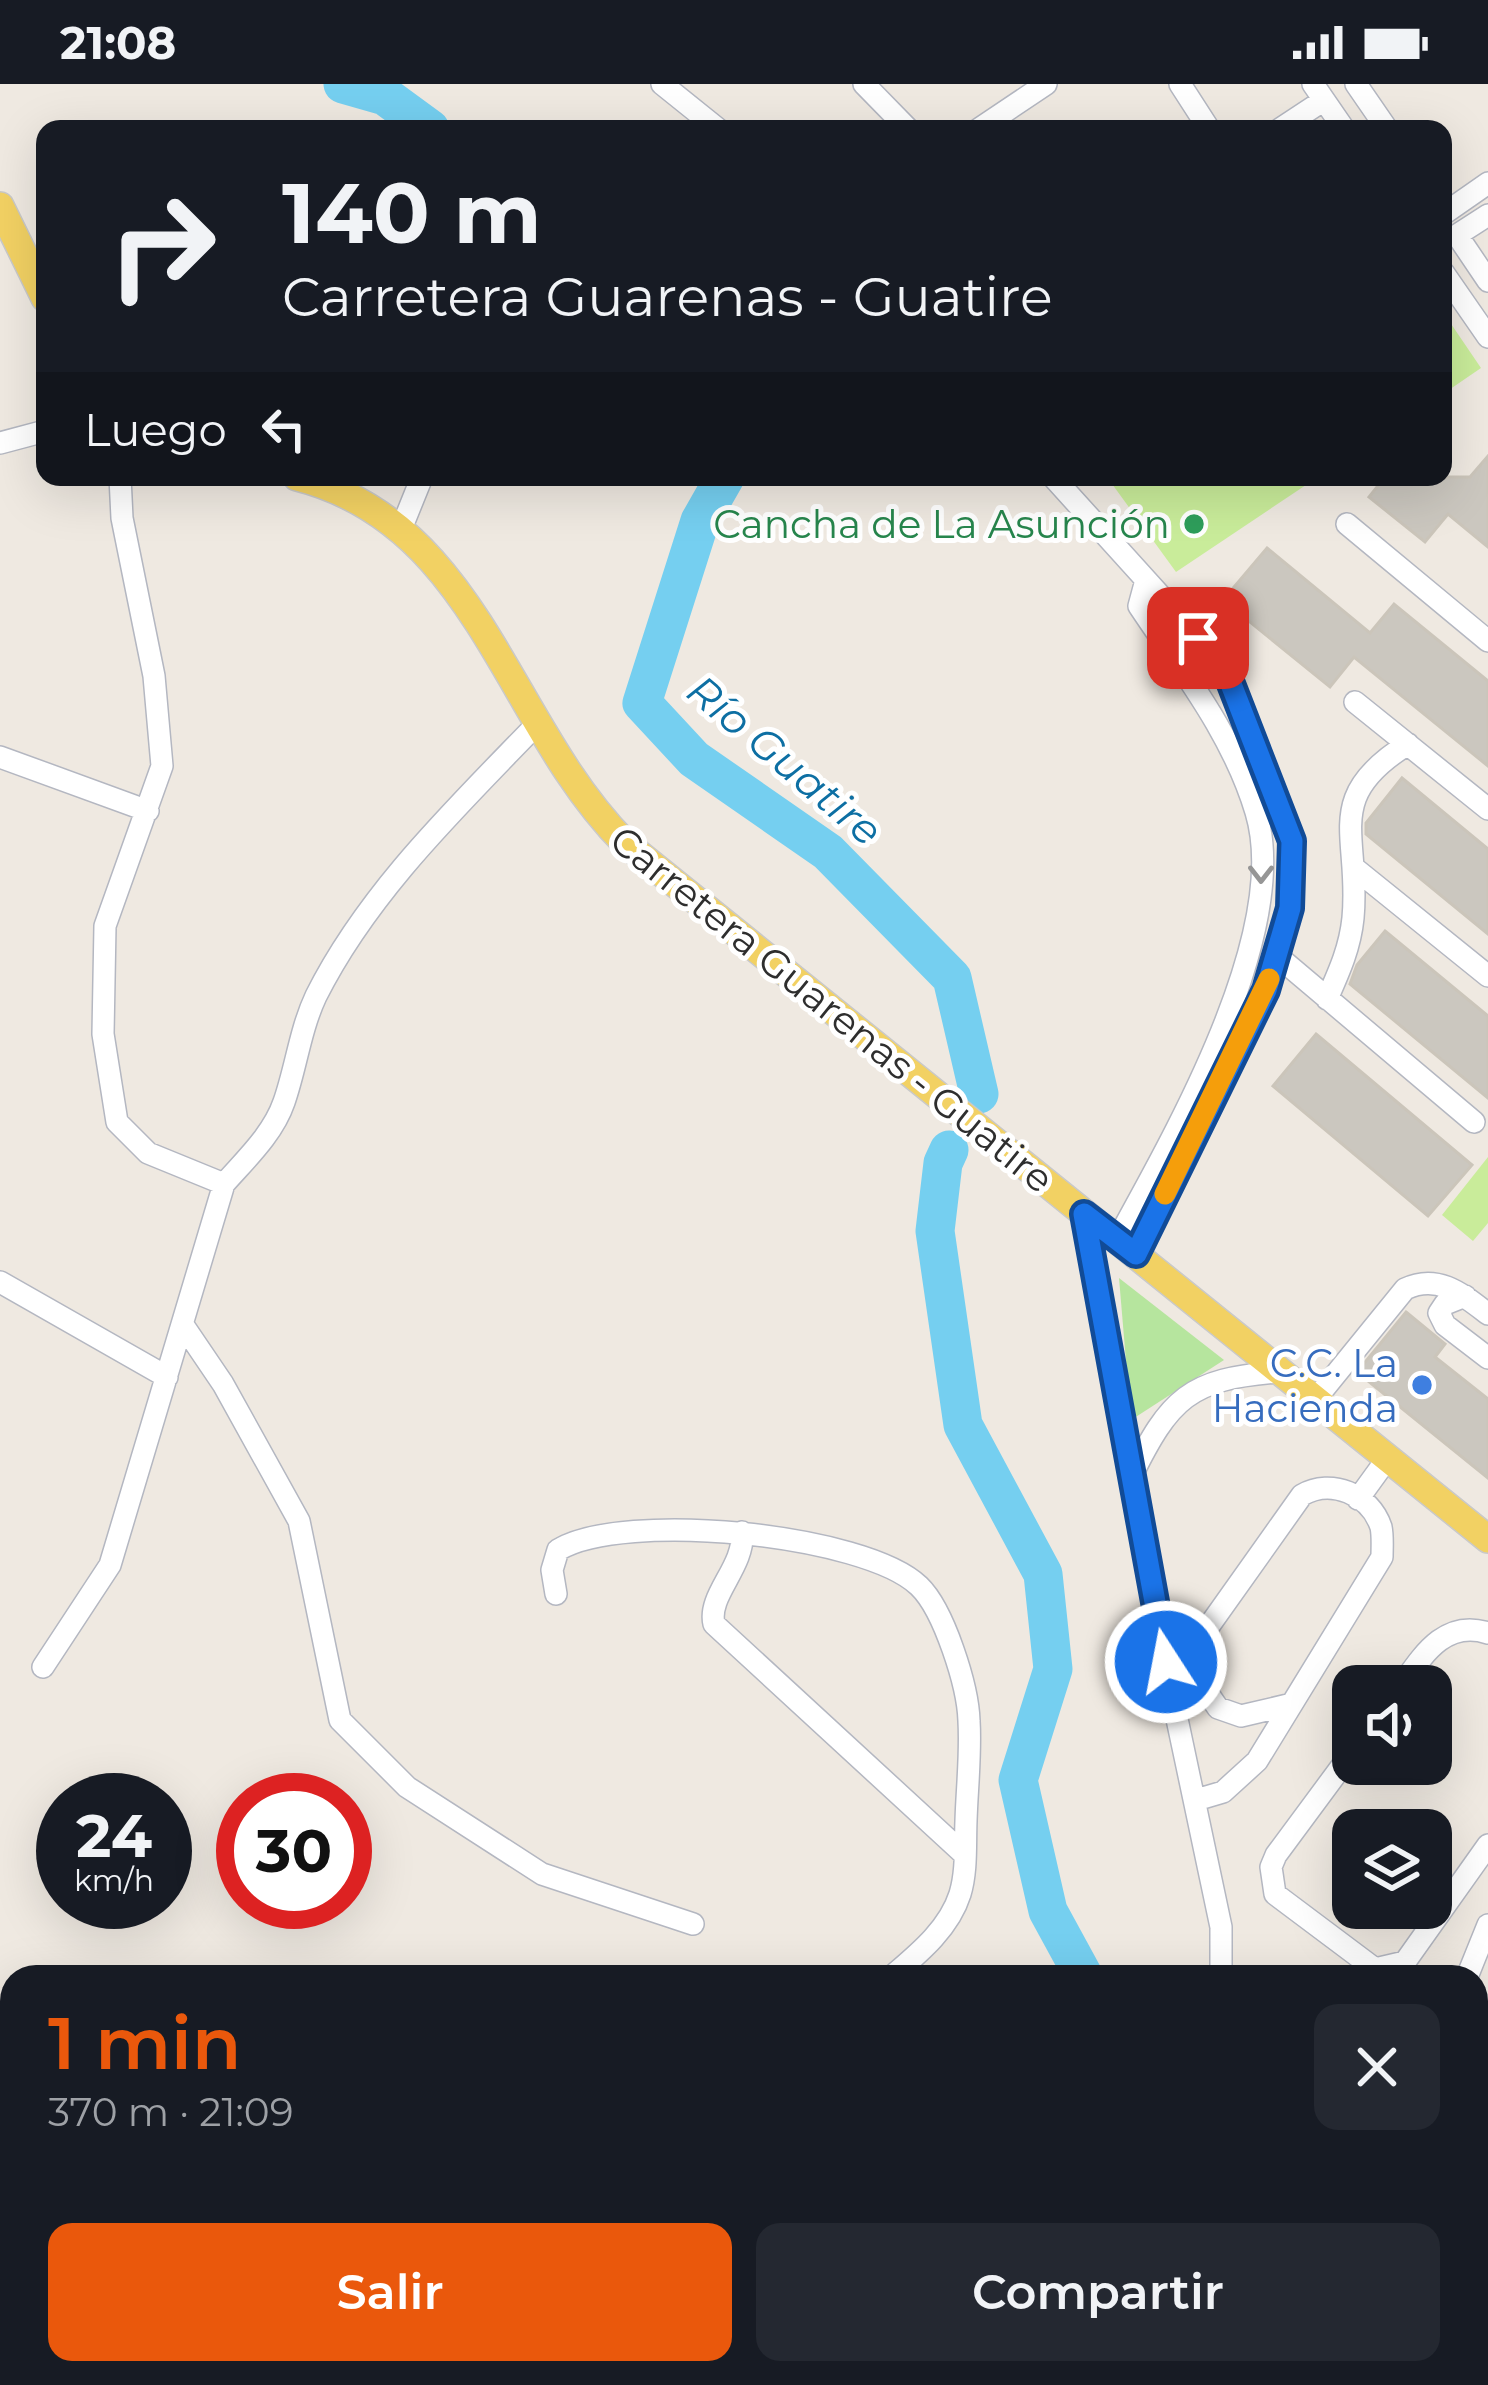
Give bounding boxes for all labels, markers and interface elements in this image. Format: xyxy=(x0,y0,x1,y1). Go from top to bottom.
text: 21:08 xyxy=(60,15,176,70)
text: 140 m xyxy=(282,162,542,264)
icon: right xyxy=(84,168,240,324)
text: Carretera Guarenas - Guatire xyxy=(282,264,1053,330)
icon: left xyxy=(251,396,317,462)
text: Luego xyxy=(84,402,227,457)
place label: Cancha de La Asunción xyxy=(713,500,1170,548)
marker: Cancha de La Asunción xyxy=(1181,511,1207,537)
pin xyxy=(1147,587,1249,689)
icon: arrive xyxy=(1165,605,1231,671)
water label: Río Guatire xyxy=(677,664,893,856)
street label: Carretera Guarenas - Guatire xyxy=(601,815,1063,1203)
one-way arrow xyxy=(1248,865,1274,883)
place label: C.C. La Hacienda xyxy=(1212,1339,1398,1432)
marker: C.C. La Hacienda xyxy=(1409,1372,1435,1398)
position arrow xyxy=(1103,1599,1229,1725)
map controls xyxy=(1332,1665,1452,1929)
button: sound xyxy=(1332,1665,1452,1785)
speed limit sign: 30 xyxy=(216,1773,372,1929)
text: 24 xyxy=(76,1799,152,1872)
button: layers xyxy=(1332,1809,1452,1929)
text: km/h xyxy=(74,1862,154,1899)
text: 1 min xyxy=(48,1999,241,2087)
button: close xyxy=(1314,2004,1440,2130)
text: 370 m · 21:09 xyxy=(48,2088,293,2136)
button: Salir xyxy=(48,2223,732,2361)
button: Compartir xyxy=(756,2223,1440,2361)

